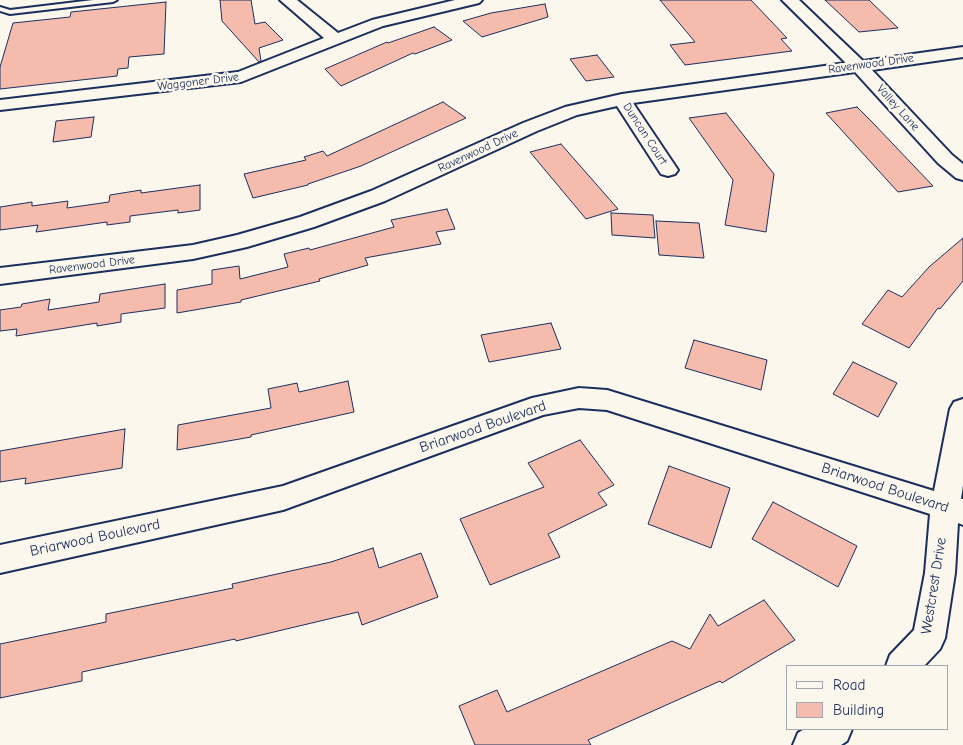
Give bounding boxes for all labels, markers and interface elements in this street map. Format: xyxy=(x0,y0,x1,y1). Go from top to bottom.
street label: Ravenwood Drive xyxy=(827,51,915,77)
street label: Waggoner Drive xyxy=(156,70,240,94)
street label: Valley Lane xyxy=(874,82,922,134)
street label: Duncan Court xyxy=(620,100,670,168)
street label: Ravenwood Drive xyxy=(436,126,520,176)
street label: Ravenwood Drive xyxy=(48,253,136,277)
street label: Briarwood Boulevard xyxy=(417,397,549,457)
street label: Briarwood Boulevard xyxy=(819,459,951,517)
street label: Briarwood Boulevard xyxy=(28,515,162,561)
street label: Westcrest Drive xyxy=(917,536,951,636)
legend xyxy=(786,665,948,730)
text: Road xyxy=(833,676,865,694)
text: Building xyxy=(833,701,884,719)

